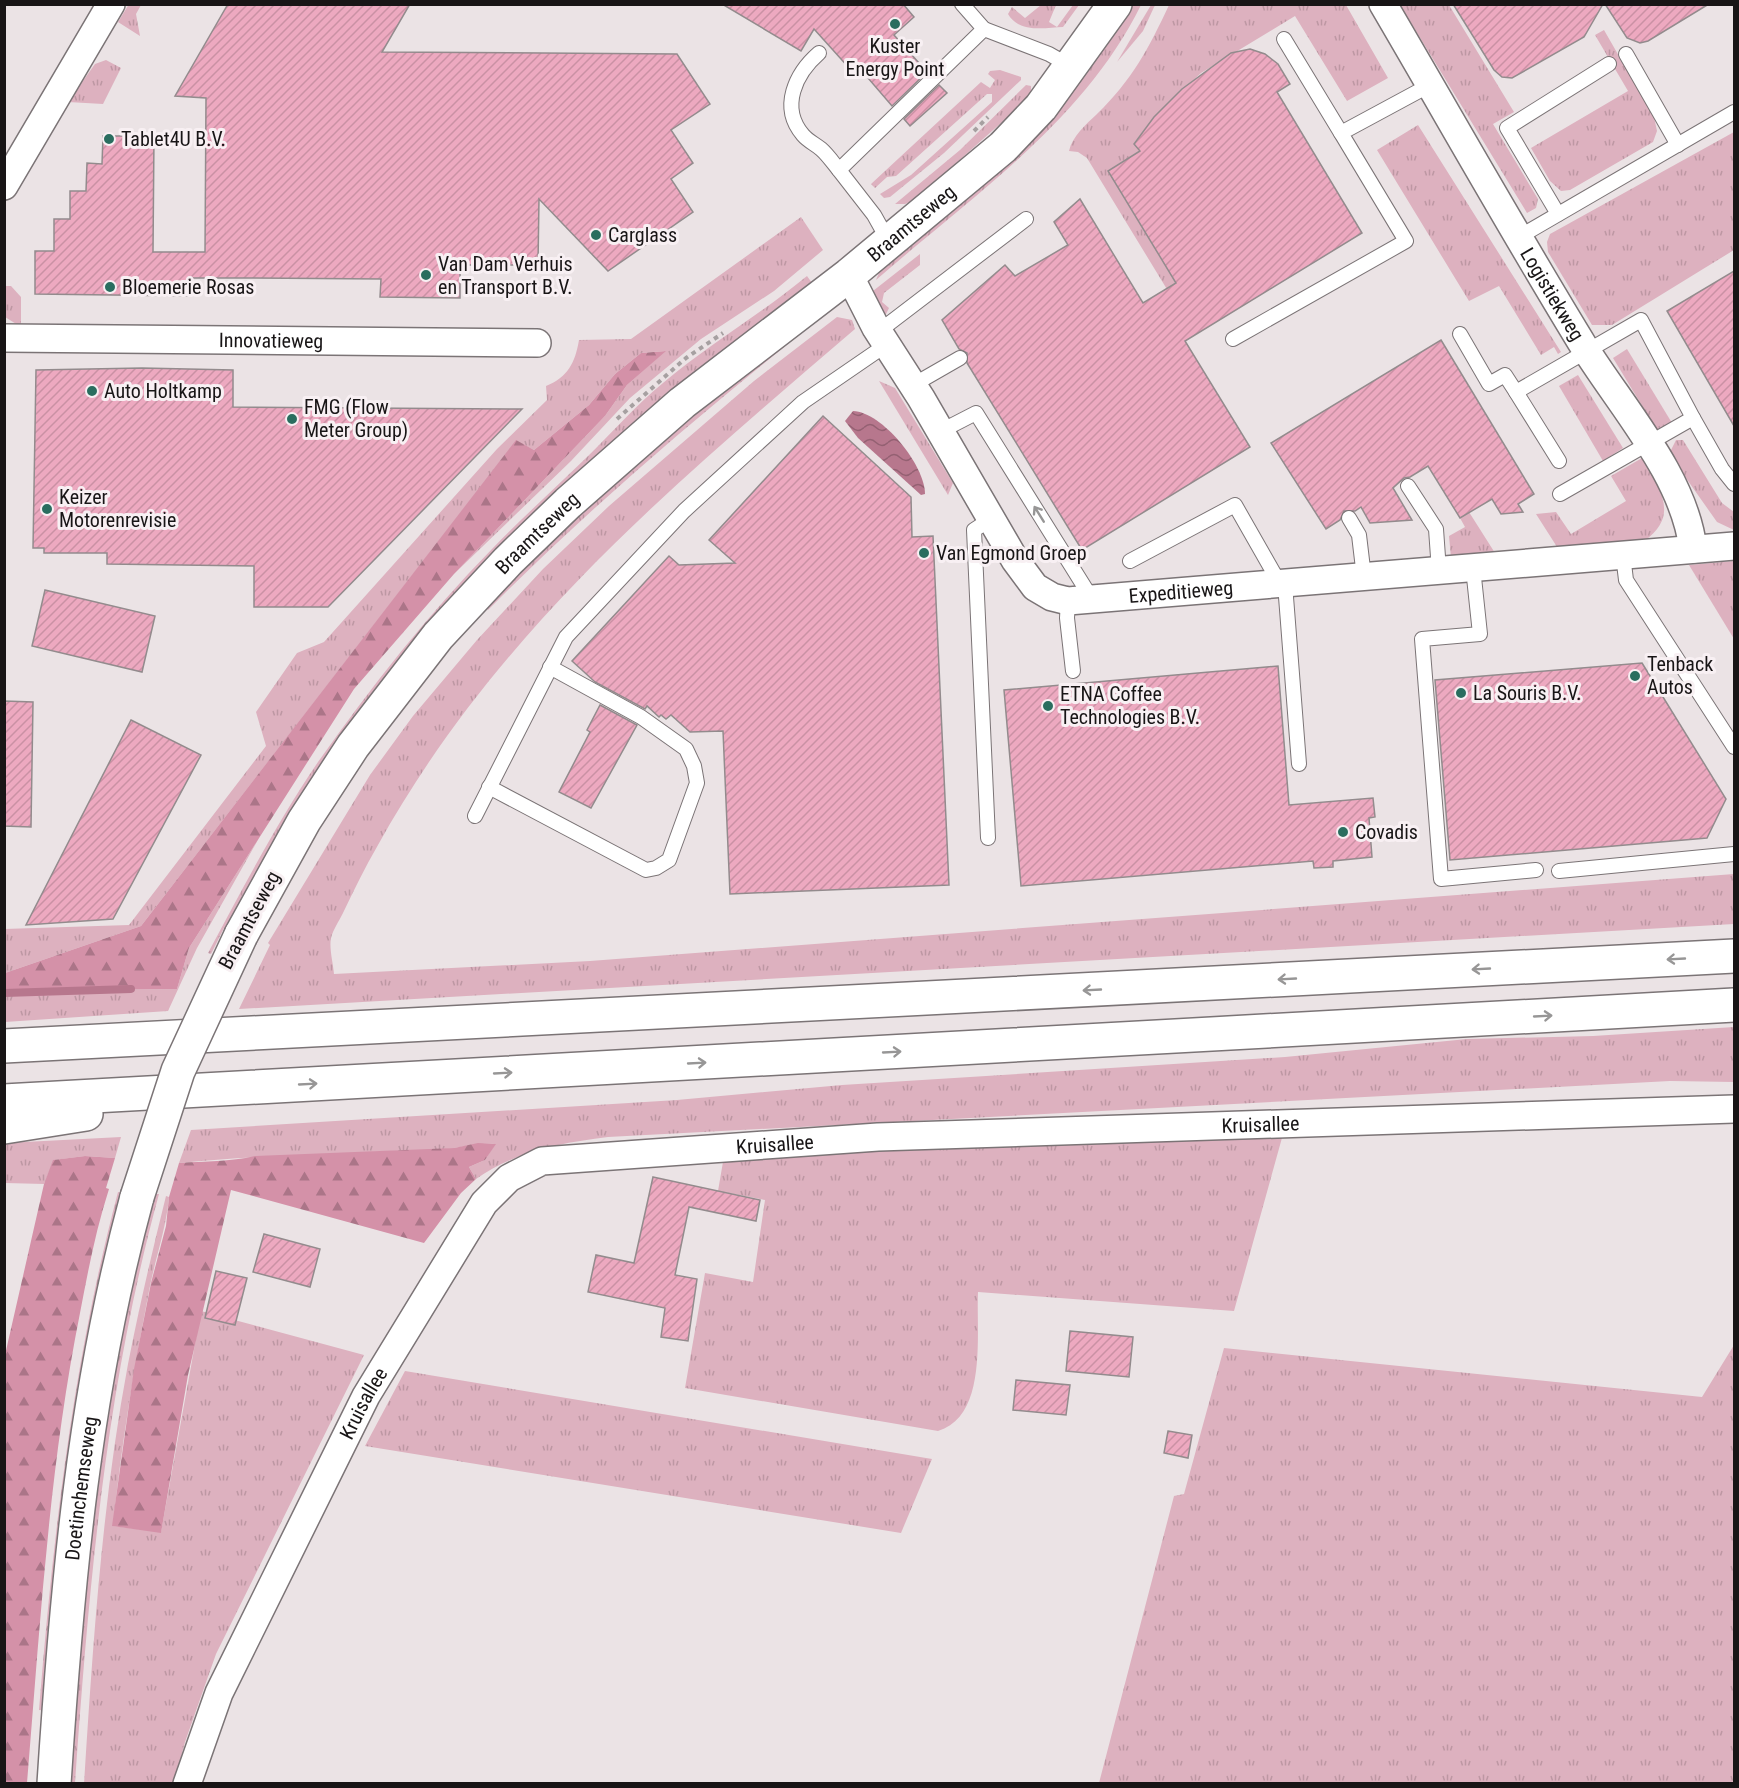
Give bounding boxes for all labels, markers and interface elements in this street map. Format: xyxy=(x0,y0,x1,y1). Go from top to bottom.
marker: Kuster Energy Point xyxy=(888,17,902,31)
place label: Kuster Energy Point xyxy=(846,34,945,81)
place label: Tablet4U B.V. xyxy=(121,127,226,151)
marker: Tablet4U B.V. xyxy=(102,132,116,146)
street label: Braamtseweg xyxy=(862,180,960,267)
place label: Carglass xyxy=(608,223,677,247)
marker: Carglass xyxy=(589,228,603,242)
street label: Logistiekweg xyxy=(1515,243,1589,345)
place label: Van Dam Verhuis en Transport B.V. xyxy=(438,252,573,299)
marker: Van Dam Verhuis en Transport B.V. xyxy=(419,268,433,282)
place label: Bloemerie Rosas xyxy=(122,275,254,299)
marker: Bloemerie Rosas xyxy=(103,280,117,294)
street label: Innovatieweg xyxy=(219,328,323,353)
place label: Auto Holtkamp xyxy=(104,379,222,403)
marker: Auto Holtkamp xyxy=(85,384,99,398)
place label: FMG (Flow Meter Group) xyxy=(304,395,408,442)
marker: FMG (Flow Meter Group) xyxy=(285,412,299,426)
place label: Keizer Motorenrevisie xyxy=(59,485,176,532)
street label: Braamtseweg xyxy=(490,487,584,579)
marker: Keizer Motorenrevisie xyxy=(40,502,54,516)
one-way arrow xyxy=(1032,506,1044,523)
place label: Van Egmond Groep xyxy=(936,541,1087,565)
marker: Van Egmond Groep xyxy=(917,546,931,560)
street label: Expeditieweg xyxy=(1128,575,1234,608)
place label: Tenback Autos xyxy=(1647,652,1713,699)
marker: Tenback Autos xyxy=(1628,669,1642,683)
place label: La Souris B.V. xyxy=(1473,681,1582,705)
place label: ETNA Coffee Technologies B.V. xyxy=(1060,682,1200,729)
marker: La Souris B.V. xyxy=(1454,686,1468,700)
marker: ETNA Coffee Technologies B.V. xyxy=(1041,699,1055,713)
place label: Covadis xyxy=(1355,820,1418,844)
marker: Covadis xyxy=(1336,825,1350,839)
street label: Braamtseweg xyxy=(213,867,285,973)
one-way arrow xyxy=(1667,954,1687,965)
one-way arrow xyxy=(1472,964,1492,975)
one-way arrow xyxy=(1277,974,1297,985)
one-way arrow xyxy=(1082,984,1102,995)
one-way arrow xyxy=(1533,1010,1553,1021)
one-way arrow xyxy=(881,1046,901,1057)
one-way arrow xyxy=(687,1057,707,1068)
one-way arrow xyxy=(492,1068,512,1079)
one-way arrow xyxy=(297,1078,317,1089)
street label: Kruisallee xyxy=(1221,1111,1300,1138)
street label: Kruisallee xyxy=(735,1130,815,1159)
street label: Kruisallee xyxy=(334,1363,392,1443)
street label: Doetinchemseweg xyxy=(60,1415,103,1562)

